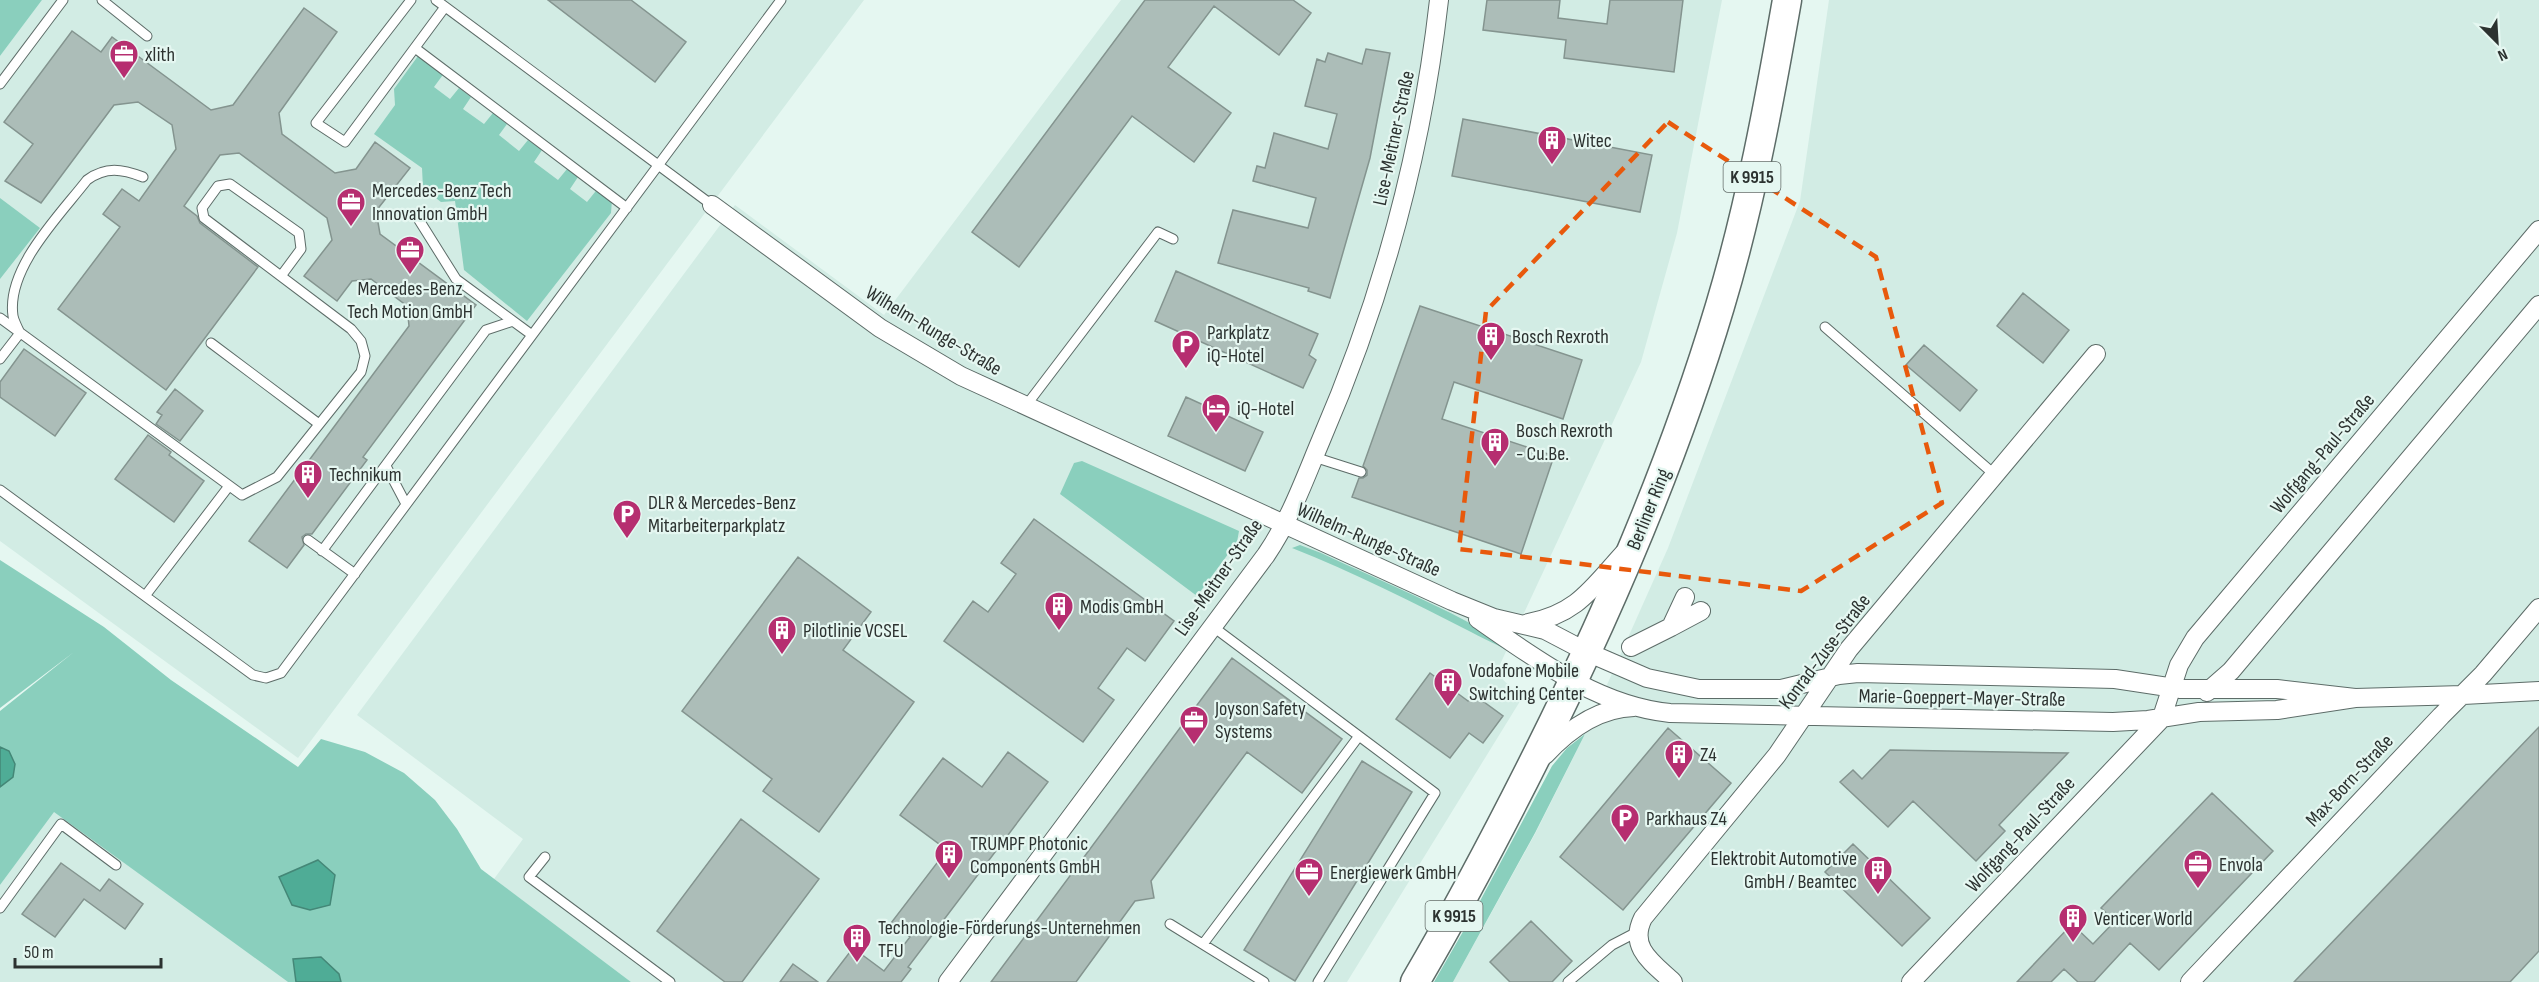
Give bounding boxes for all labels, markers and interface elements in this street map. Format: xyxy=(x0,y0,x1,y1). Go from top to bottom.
north arrow xyxy=(2467,12,2527,72)
office icon: xlith xyxy=(108,38,140,80)
place label: xlith xyxy=(145,43,175,67)
text: N xyxy=(2495,44,2510,65)
street label: Lise-Meitner-Straße xyxy=(1368,69,1420,208)
building icon: Witec xyxy=(1536,124,1568,166)
place label: Witec xyxy=(1573,129,1612,153)
road number: K 9915 xyxy=(1724,162,1780,192)
place label: Mercedes-Benz Tech Innovation GmbH xyxy=(372,179,511,226)
office icon: Mercedes-Benz Tech Innovation GmbH xyxy=(335,186,367,228)
office icon: Mercedes-Benz Tech Motion GmbH xyxy=(394,234,426,276)
place label: Mercedes-Benz Tech Motion GmbH xyxy=(347,277,473,324)
street label: Wilhelm-Runge-Straße xyxy=(861,281,1006,381)
building icon: Bosch Rexroth xyxy=(1475,320,1507,362)
place label: Parkplatz iQ-Hotel xyxy=(1207,321,1269,368)
place label: Bosch Rexroth xyxy=(1512,325,1609,349)
parking icon: Parkplatz iQ-Hotel xyxy=(1170,328,1202,370)
street label: Wolfgang-Paul-Straße xyxy=(2266,389,2380,519)
hotel icon: iQ-Hotel xyxy=(1200,392,1232,434)
place label: iQ-Hotel xyxy=(1237,397,1294,421)
place label: Bosch Rexroth - Cu.Be. xyxy=(1516,419,1613,466)
building icon: Bosch Rexroth - Cu.Be. xyxy=(1479,426,1511,468)
building icon: Technikum xyxy=(292,458,324,500)
place label: Technikum xyxy=(329,463,402,487)
street label: Berliner Ring xyxy=(1622,465,1676,554)
place label: DLR & Mercedes-Benz Mitarbeiterparkplatz xyxy=(648,491,796,538)
parking icon: DLR & Mercedes-Benz Mitarbeiterparkplatz xyxy=(611,498,643,540)
street label: Wilhelm-Runge-Straße xyxy=(1293,498,1444,582)
street label: Lise-Meitner-Straße xyxy=(1170,515,1268,641)
street label: Konrad-Zuse-Straße xyxy=(1774,589,1876,714)
building icon: Modis GmbH xyxy=(1043,590,1075,632)
place label: Modis GmbH xyxy=(1080,595,1164,619)
building icon: Pilotlinie VCSEL xyxy=(766,614,798,656)
place label: Pilotlinie VCSEL xyxy=(803,619,908,643)
place label: Vodafone Mobile Switching Center xyxy=(1469,659,1585,706)
building icon: Vodafone Mobile Switching Center xyxy=(1432,666,1464,708)
street label: Marie-Goeppert-Mayer-Straße xyxy=(1858,684,2066,712)
place label: Joyson Safety Systems xyxy=(1214,697,1306,744)
office icon: Joyson Safety Systems xyxy=(1178,704,1210,746)
street label: Max-Born-Straße xyxy=(2301,730,2399,832)
building icon: Z4 xyxy=(1663,738,1695,780)
place label: Z4 xyxy=(1700,743,1717,767)
street label: Wolfgang-Paul-Straße xyxy=(1961,772,2080,897)
parking icon: Parkhaus Z4 xyxy=(1609,802,1641,844)
place label: Parkhaus Z4 xyxy=(1646,807,1727,831)
place label: TRUMPF Photonic Components GmbH xyxy=(970,832,1100,879)
building icon: TRUMPF Photonic Components GmbH xyxy=(933,838,965,880)
place label: Elektrobit Automotive GmbH / Beamtec xyxy=(1710,847,1857,894)
office icon: Envola xyxy=(2182,848,2214,890)
place label: Envola xyxy=(2219,853,2263,877)
building icon: Elektrobit Automotive GmbH / Beamtec xyxy=(1862,854,1894,896)
office icon: Energiewerk GmbH xyxy=(1293,856,1325,898)
place label: Energiewerk GmbH xyxy=(1330,861,1457,885)
road number: K 9915 xyxy=(1426,901,1482,931)
building icon: Venticer World xyxy=(2057,902,2089,944)
place label: Venticer World xyxy=(2094,907,2193,931)
place label: Technologie-Förderungs-Unternehmen TFU xyxy=(878,916,1141,963)
building icon: Technologie-Förderungs-Unternehmen TFU xyxy=(841,922,873,964)
scale bar xyxy=(15,931,160,969)
text: 50 m xyxy=(24,942,54,963)

